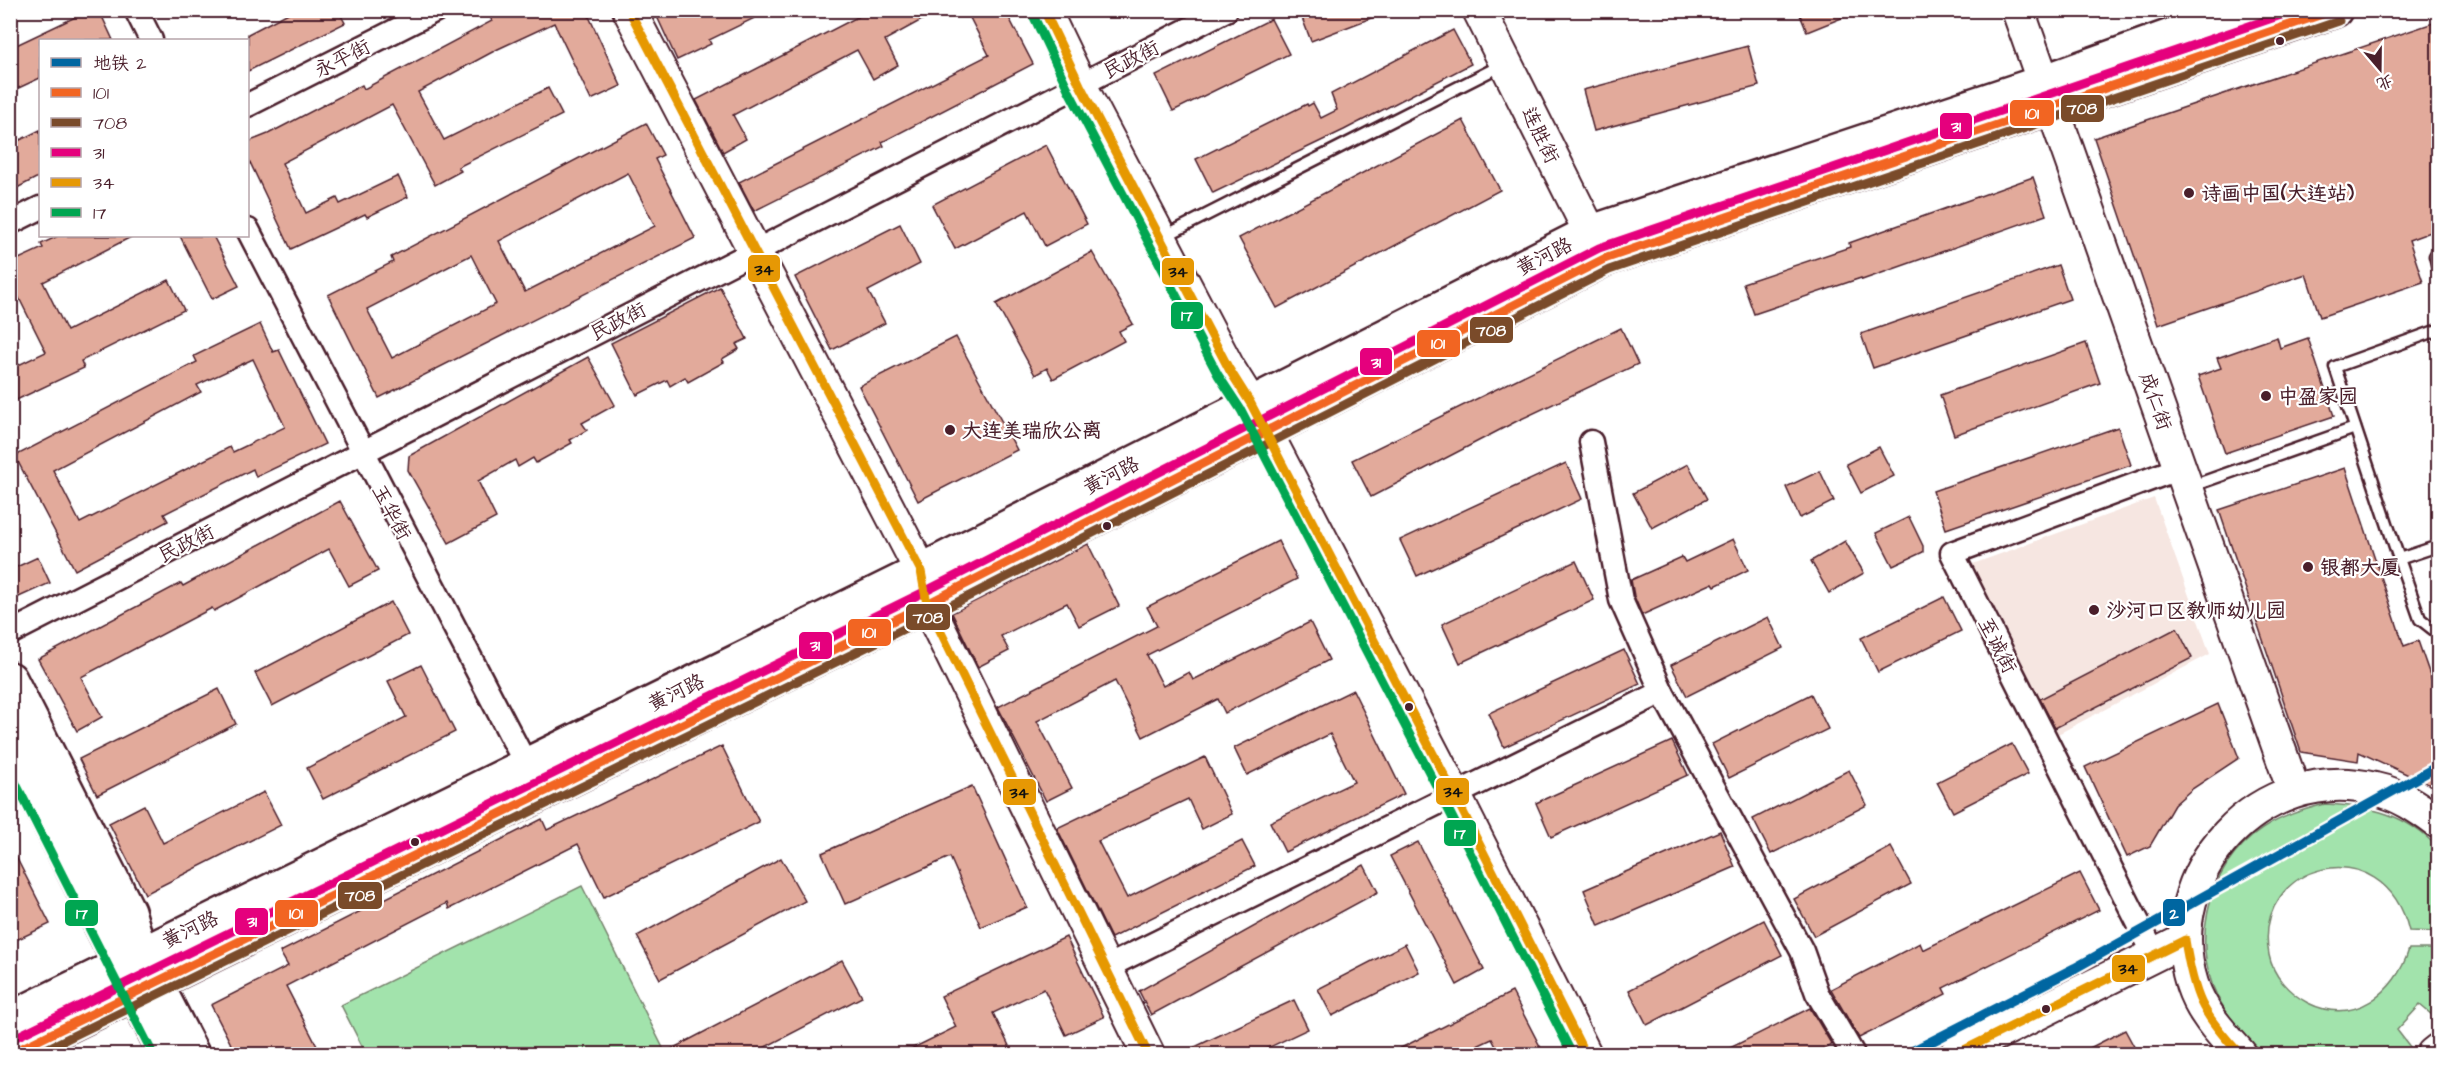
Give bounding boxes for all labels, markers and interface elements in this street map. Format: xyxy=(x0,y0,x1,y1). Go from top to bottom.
street label: 永平街 xyxy=(309,33,376,85)
street label: 民政街 xyxy=(1098,34,1165,86)
unlabelled marker xyxy=(2274,35,2286,47)
legend xyxy=(39,39,249,237)
north arrow xyxy=(2350,39,2410,99)
text: 地铁 2 xyxy=(93,51,147,76)
text: 北 xyxy=(2374,69,2396,95)
text: 101 xyxy=(93,81,109,106)
line badge: 708 xyxy=(2060,94,2105,123)
text: 708 xyxy=(2066,98,2098,120)
line badge: 101 xyxy=(2009,99,2055,127)
street label: 连胜街 xyxy=(1514,102,1566,169)
text: 101 xyxy=(2025,103,2040,125)
text: 708 xyxy=(93,111,127,136)
line badge: 31 xyxy=(1939,112,1973,140)
text: 31 xyxy=(1950,116,1962,138)
text: 31 xyxy=(93,141,104,166)
text: 34 xyxy=(93,171,114,196)
place label: 诗画中国(大连站) xyxy=(2201,180,2354,208)
marker: 诗画中国(大连站) xyxy=(2182,186,2196,200)
text: 17 xyxy=(93,201,106,226)
street label: 黄河路 xyxy=(1511,230,1578,283)
line badge: 34 xyxy=(747,254,781,283)
line badge: 34 xyxy=(1161,257,1195,286)
text: 34 xyxy=(753,259,774,281)
text: 34 xyxy=(1167,261,1188,283)
street label: 民政街 xyxy=(585,296,652,348)
line badge: 17 xyxy=(1170,301,1204,330)
text: 17 xyxy=(1181,305,1193,327)
line badge: 708 xyxy=(1469,316,1514,344)
text: 708 xyxy=(1475,320,1507,342)
line badge: 101 xyxy=(1416,329,1461,358)
text: 101 xyxy=(1431,333,1446,355)
line badge: 31 xyxy=(1359,347,1393,376)
text: 31 xyxy=(1370,352,1382,374)
street label: 成仁街 xyxy=(2132,368,2178,434)
place label: 中盈家园 xyxy=(2278,383,2358,411)
marker: 中盈家园 xyxy=(2259,389,2273,403)
place label: 大连美瑞欣公离 xyxy=(962,417,1102,445)
marker: 大连美瑞欣公离 xyxy=(943,423,957,437)
street label: 黄河路 xyxy=(1078,449,1145,502)
street label: 玉华街 xyxy=(365,479,418,546)
street label: 民政街 xyxy=(153,518,220,570)
unlabelled marker xyxy=(1101,520,1113,532)
place label: 银都大厦 xyxy=(2320,554,2400,582)
marker: 银都大厦 xyxy=(2301,560,2315,574)
place label: 沙河口区教师幼儿园 xyxy=(2106,597,2286,625)
line badge: 708 xyxy=(905,603,951,631)
marker: 沙河口区教师幼儿园 xyxy=(2087,603,2101,617)
text: 708 xyxy=(912,607,944,629)
street label: 至诚街 xyxy=(1971,612,2023,679)
line badge: 101 xyxy=(847,618,892,647)
text: 101 xyxy=(862,622,877,644)
line badge: 31 xyxy=(798,631,833,660)
text: 31 xyxy=(809,635,821,657)
street label: 黄河路 xyxy=(643,667,710,719)
unlabelled marker xyxy=(1403,701,1415,713)
line badge: 34 xyxy=(1435,777,1470,806)
line badge: 34 xyxy=(1002,778,1037,806)
text: 34 xyxy=(1442,781,1463,803)
text: 34 xyxy=(1008,782,1029,804)
line badge: 17 xyxy=(1443,819,1477,847)
text: 17 xyxy=(1454,823,1466,845)
unlabelled marker xyxy=(409,836,421,848)
line badge: 708 xyxy=(337,881,383,910)
text: 708 xyxy=(344,885,376,907)
line badge: 2 xyxy=(2162,898,2186,927)
line badge: 17 xyxy=(64,899,99,927)
line badge: 101 xyxy=(274,899,319,928)
text: 17 xyxy=(76,903,88,925)
text: 101 xyxy=(289,903,304,925)
text: 2 xyxy=(2168,903,2179,925)
street label: 黄河路 xyxy=(157,904,224,956)
line badge: 31 xyxy=(234,907,269,936)
text: 31 xyxy=(246,911,258,933)
line badge: 34 xyxy=(2111,954,2146,983)
text: 34 xyxy=(2117,958,2138,980)
unlabelled marker xyxy=(2040,1003,2052,1015)

